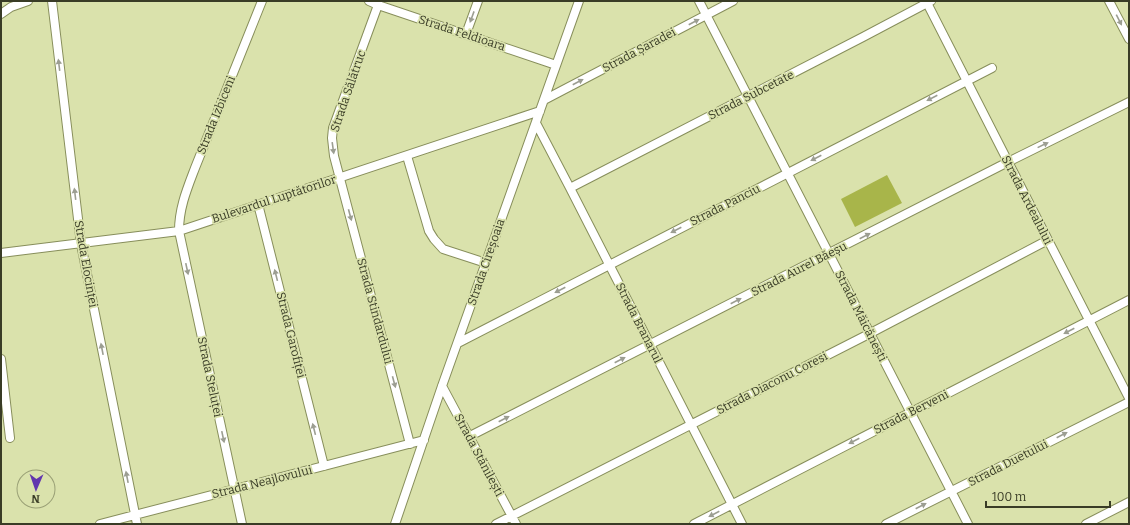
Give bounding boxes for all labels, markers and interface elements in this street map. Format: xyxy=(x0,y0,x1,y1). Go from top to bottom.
street label: Strada Feldioara xyxy=(417,12,508,54)
one-way arrow xyxy=(469,12,475,24)
one-way arrow xyxy=(1116,14,1122,26)
one-way arrow xyxy=(688,18,699,25)
street label: Strada Șaradei xyxy=(600,25,679,76)
street label: Strada Sălătruc xyxy=(327,48,369,134)
one-way arrow xyxy=(56,59,63,71)
street label: Strada Subcetate xyxy=(706,67,796,123)
street label: Strada Izbiceni xyxy=(194,74,238,156)
one-way arrow xyxy=(573,79,584,85)
one-way arrow xyxy=(926,95,938,102)
one-way arrow xyxy=(330,142,336,154)
one-way arrow xyxy=(1037,142,1049,148)
street label: Strada Ardealului xyxy=(999,153,1056,247)
one-way arrow xyxy=(811,155,822,161)
street label: Bulevardul Luptătorilor xyxy=(210,172,339,226)
street label: Strada Panciu xyxy=(688,181,763,229)
one-way arrow xyxy=(72,188,78,200)
one-way arrow xyxy=(347,210,353,222)
street label: Strada Cireșoaia xyxy=(465,216,508,307)
street label: Strada Elocinței xyxy=(70,219,101,309)
one-way arrow xyxy=(670,227,681,233)
one-way arrow xyxy=(859,233,870,239)
street label: Strada Aurel Băeșu xyxy=(749,239,850,300)
street label: Strada Stindardului xyxy=(354,257,396,366)
one-way arrow xyxy=(185,263,191,275)
street label: Strada Măicănești xyxy=(831,268,890,365)
one-way arrow xyxy=(272,269,278,282)
street label: Strada Branarul xyxy=(613,281,665,366)
one-way arrow xyxy=(554,286,566,293)
street label: Strada Garofiței xyxy=(273,291,309,380)
one-way arrow xyxy=(730,298,742,304)
one-way arrow xyxy=(1064,328,1075,334)
street label: Strada Steluței xyxy=(194,336,225,419)
one-way arrow xyxy=(98,343,104,355)
street label: Strada Diaconu Coresi xyxy=(714,349,830,417)
one-way arrow xyxy=(615,357,626,363)
one-way arrow xyxy=(391,375,397,388)
street label: Strada Berveni xyxy=(871,387,951,437)
street label: Strada Stănilești xyxy=(450,411,507,500)
one-way arrow xyxy=(499,415,510,422)
one-way arrow xyxy=(311,422,317,435)
one-way arrow xyxy=(220,431,226,443)
one-way arrow xyxy=(1057,432,1068,438)
street label: Strada Duetului xyxy=(966,437,1051,489)
one-way arrow xyxy=(848,438,860,445)
street label: Strada Neajlovului xyxy=(210,463,314,501)
north arrow xyxy=(16,469,56,509)
one-way arrow xyxy=(124,471,130,483)
scale bar xyxy=(986,483,1110,509)
text: 100 m xyxy=(992,490,1027,504)
text: N xyxy=(31,492,40,505)
one-way arrow xyxy=(915,503,927,510)
one-way arrow xyxy=(708,511,720,517)

